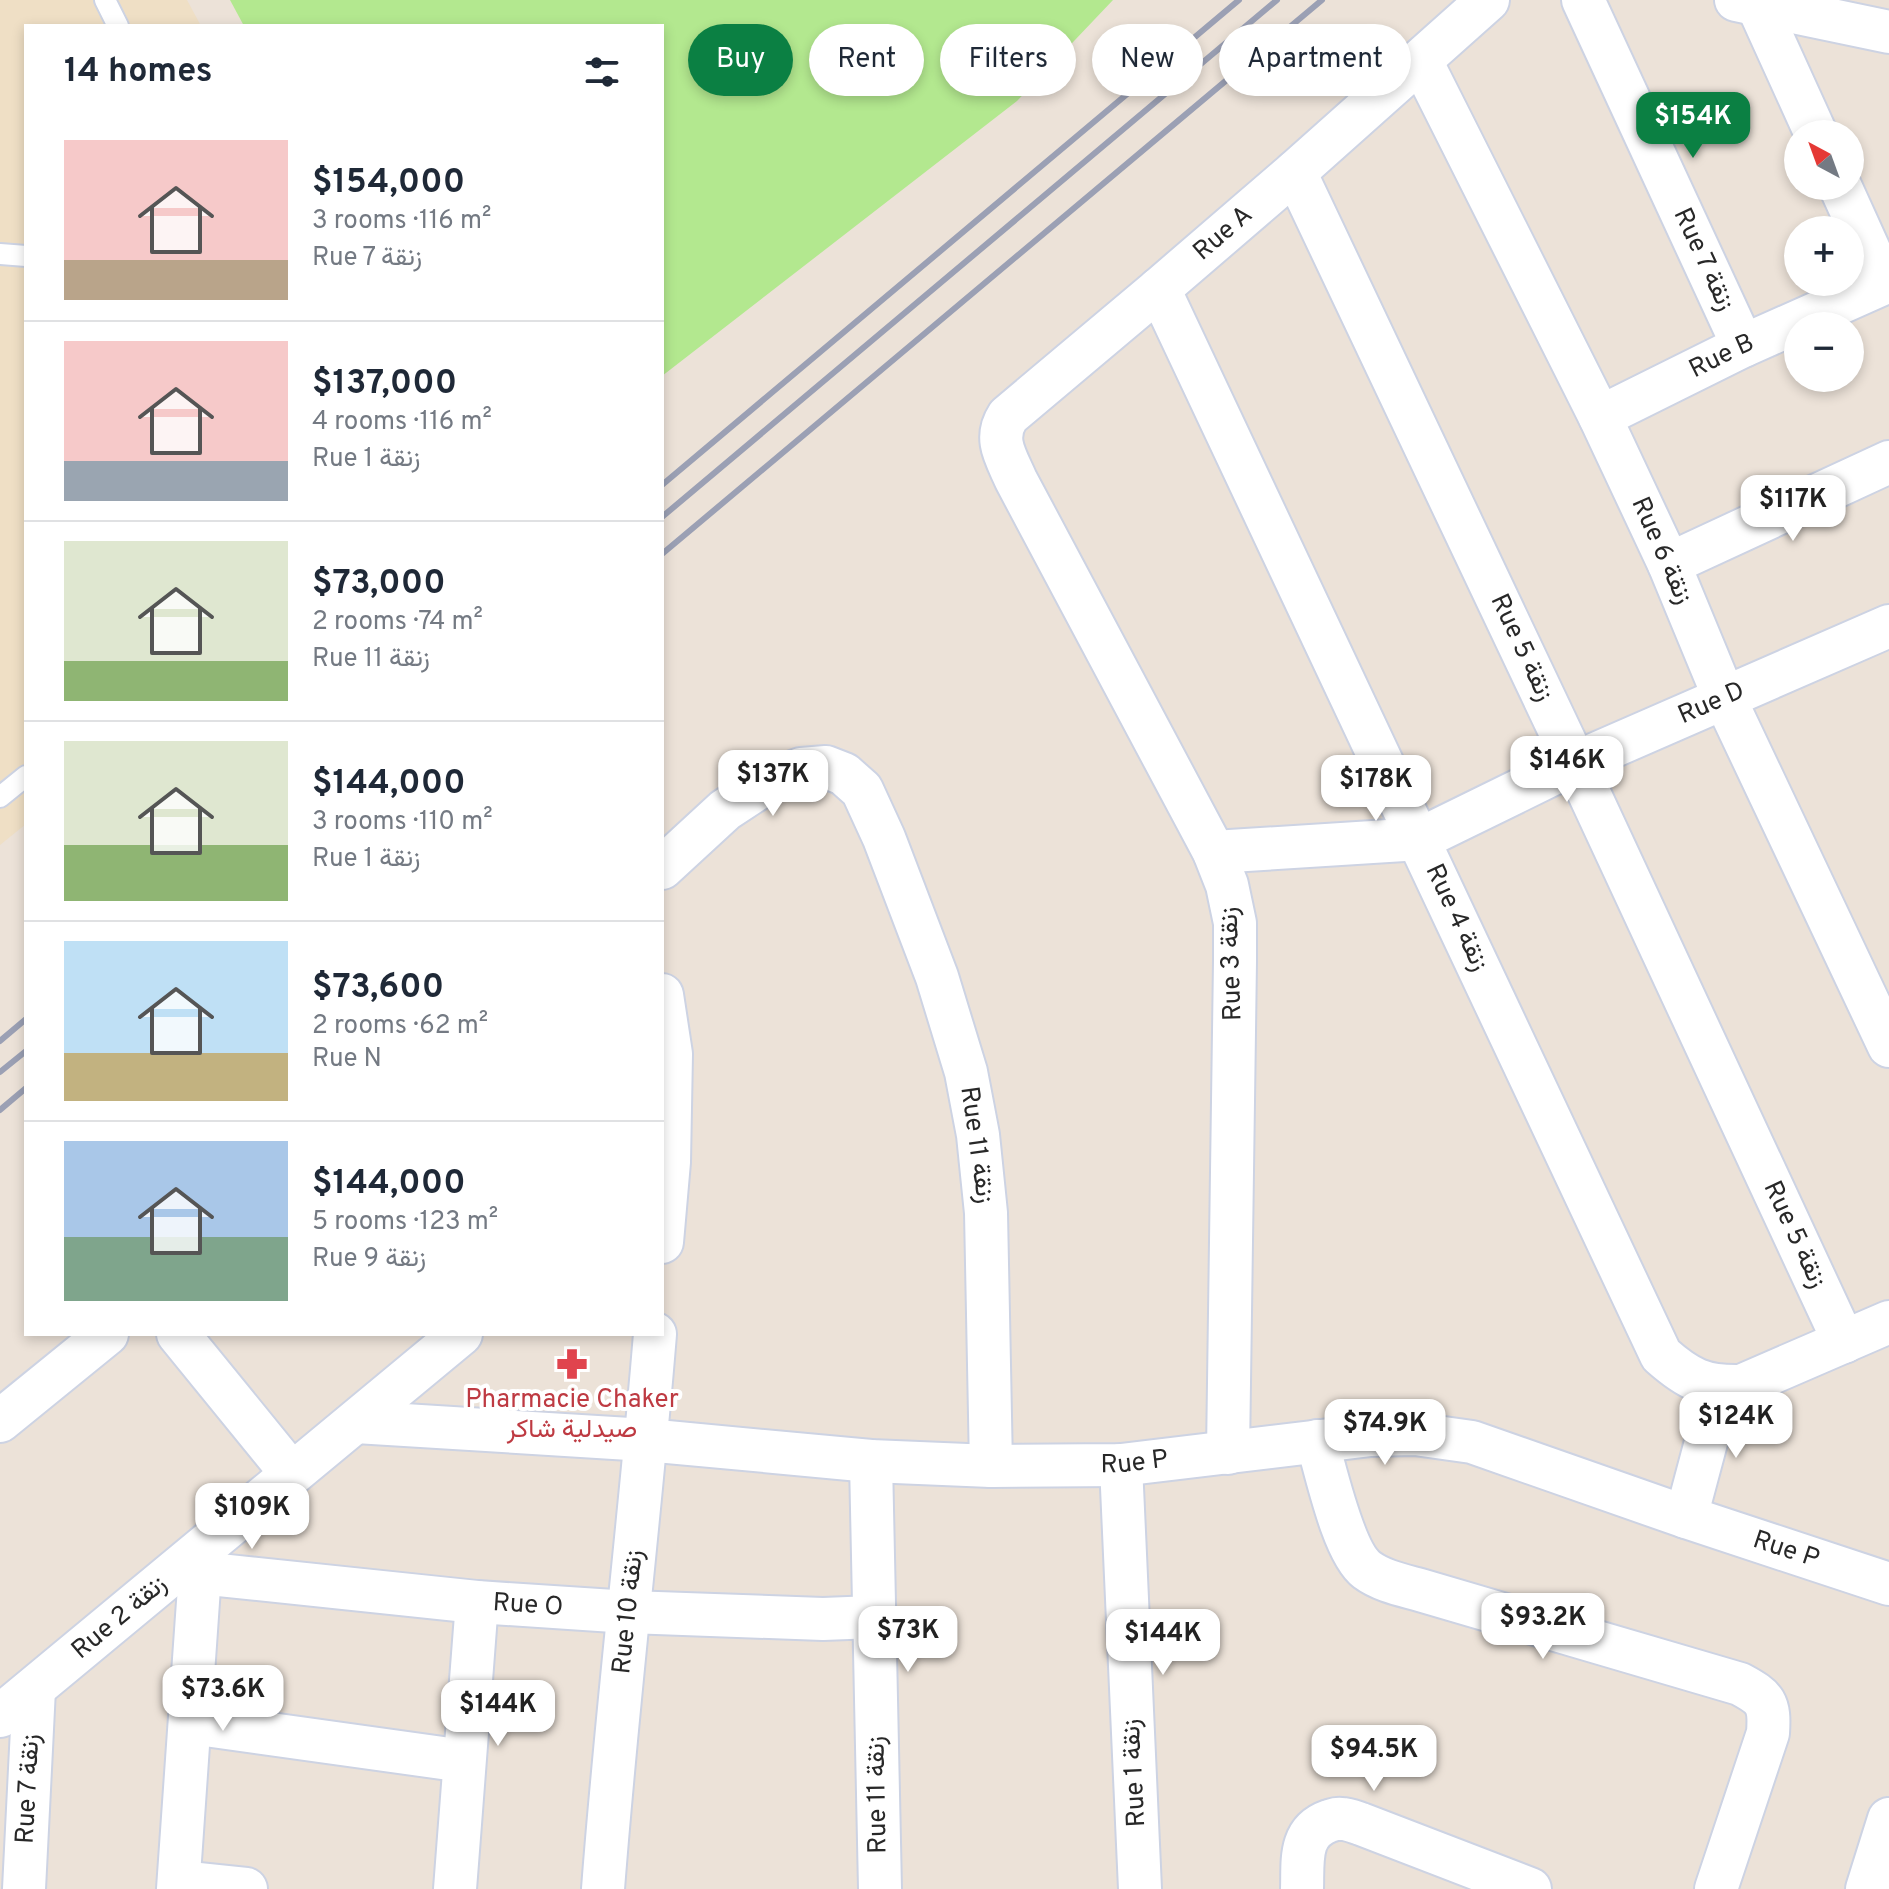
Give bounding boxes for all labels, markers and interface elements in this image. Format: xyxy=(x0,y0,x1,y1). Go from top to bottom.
chip: Buy xyxy=(688,24,793,96)
chip: Rent xyxy=(809,24,924,96)
chip: Filters xyxy=(940,24,1076,96)
chip: New xyxy=(1092,24,1203,96)
chip: Apartment xyxy=(1219,24,1411,96)
icon: filters xyxy=(580,50,624,94)
text: 14 homes xyxy=(64,51,213,94)
pin: $154K xyxy=(1637,92,1749,160)
text: $154K xyxy=(1654,101,1732,134)
north arrow xyxy=(1784,120,1864,200)
map controls xyxy=(1784,120,1864,392)
text: $154,000 xyxy=(312,162,465,205)
icon: home xyxy=(128,172,224,268)
street label: Rue A xyxy=(1187,199,1260,268)
street label: Rue 7 زنقة xyxy=(1665,203,1741,317)
text: 3 rooms · 116 m² xyxy=(312,205,491,238)
button: + xyxy=(1784,216,1864,296)
text: Rue 7 زنقة xyxy=(312,242,422,275)
button: − xyxy=(1784,312,1864,392)
street label: Rue B xyxy=(1684,327,1759,387)
text: $137,000 xyxy=(312,363,457,406)
icon: home xyxy=(128,373,224,469)
text: 4 rooms · 116 m² xyxy=(312,406,492,439)
text: Rue 1 زنقة xyxy=(312,443,420,476)
pin: $117K xyxy=(1737,475,1849,543)
text: $117K xyxy=(1759,484,1827,517)
street label: Rue 6 زنقة xyxy=(1623,492,1699,610)
text: $73,000 xyxy=(312,563,446,606)
icon: home xyxy=(128,573,224,669)
street label: Rue 5 زنقة xyxy=(1482,589,1560,707)
text: 2 rooms · 74 m² xyxy=(312,606,483,639)
text: Rue 11 زنقة xyxy=(312,643,430,676)
street label: Rue D xyxy=(1673,674,1750,732)
pin: $146K xyxy=(1511,736,1623,804)
text: $146K xyxy=(1528,745,1606,778)
pin: $137K xyxy=(717,750,829,818)
pin: $178K xyxy=(1320,755,1432,823)
text: $137K xyxy=(736,759,810,792)
text: $144,000 xyxy=(312,763,466,806)
text: $178K xyxy=(1339,764,1413,797)
icon: home xyxy=(128,773,224,869)
text: 3 rooms · 110 m² xyxy=(312,806,493,839)
text: Rue 1 زنقة xyxy=(312,843,420,876)
street label: Rue 4 زنقة xyxy=(1417,859,1495,977)
street label: Rue 3 زنقة xyxy=(1214,906,1250,1022)
text: $73,600 xyxy=(312,967,444,1010)
icon: home xyxy=(128,973,224,1069)
text: 2 rooms · 62 m² xyxy=(312,1010,488,1043)
text: Rue N xyxy=(312,1043,382,1076)
street label: Rue 11 زنقة xyxy=(951,1084,1001,1206)
text: $144,000 xyxy=(312,1163,466,1206)
icon: home xyxy=(128,1173,224,1269)
street label: Rue 5 زنقة xyxy=(1755,1176,1833,1294)
text: 5 rooms · 123 m² xyxy=(312,1206,498,1239)
text: Rue 9 زنقة xyxy=(312,1243,426,1276)
pharmacy icon: Pharmacie Chaker صيدلية شاكر xyxy=(555,1347,589,1381)
place label: Pharmacie Chaker صيدلية شاكر xyxy=(465,1384,679,1447)
pin: $124K xyxy=(1680,1392,1792,1460)
pin: $74.9K xyxy=(1320,1399,1450,1467)
text: $124K xyxy=(1697,1401,1775,1434)
text: $74.9K xyxy=(1343,1408,1427,1441)
street label: Rue P xyxy=(1100,1443,1170,1482)
pin: $109K xyxy=(196,1483,308,1551)
text: $109K xyxy=(213,1492,291,1525)
street label: Rue P xyxy=(1748,1524,1823,1576)
street label: Rue 10 زنقة xyxy=(606,1548,652,1676)
street label: Rue 2 زنقة xyxy=(66,1569,174,1667)
street label: Rue O xyxy=(492,1587,564,1624)
pin: $93.2K xyxy=(1478,1593,1608,1661)
text: $93.2K xyxy=(1499,1602,1587,1635)
pin: $73K xyxy=(861,1606,955,1674)
pin: $144K xyxy=(1107,1609,1219,1677)
text: $73K xyxy=(876,1615,940,1648)
text: $144K xyxy=(1124,1618,1202,1651)
pin: $73.6K xyxy=(158,1665,288,1733)
text: $73.6K xyxy=(181,1674,265,1707)
pin: $144K xyxy=(442,1680,554,1748)
text: $144K xyxy=(459,1689,537,1722)
street label: Rue 1 زنقة xyxy=(1116,1718,1154,1828)
pin: $94.5K xyxy=(1309,1725,1439,1793)
street label: Rue 7 زنقة xyxy=(10,1733,48,1845)
text: $94.5K xyxy=(1330,1734,1418,1767)
street label: Rue 11 زنقة xyxy=(860,1736,896,1854)

